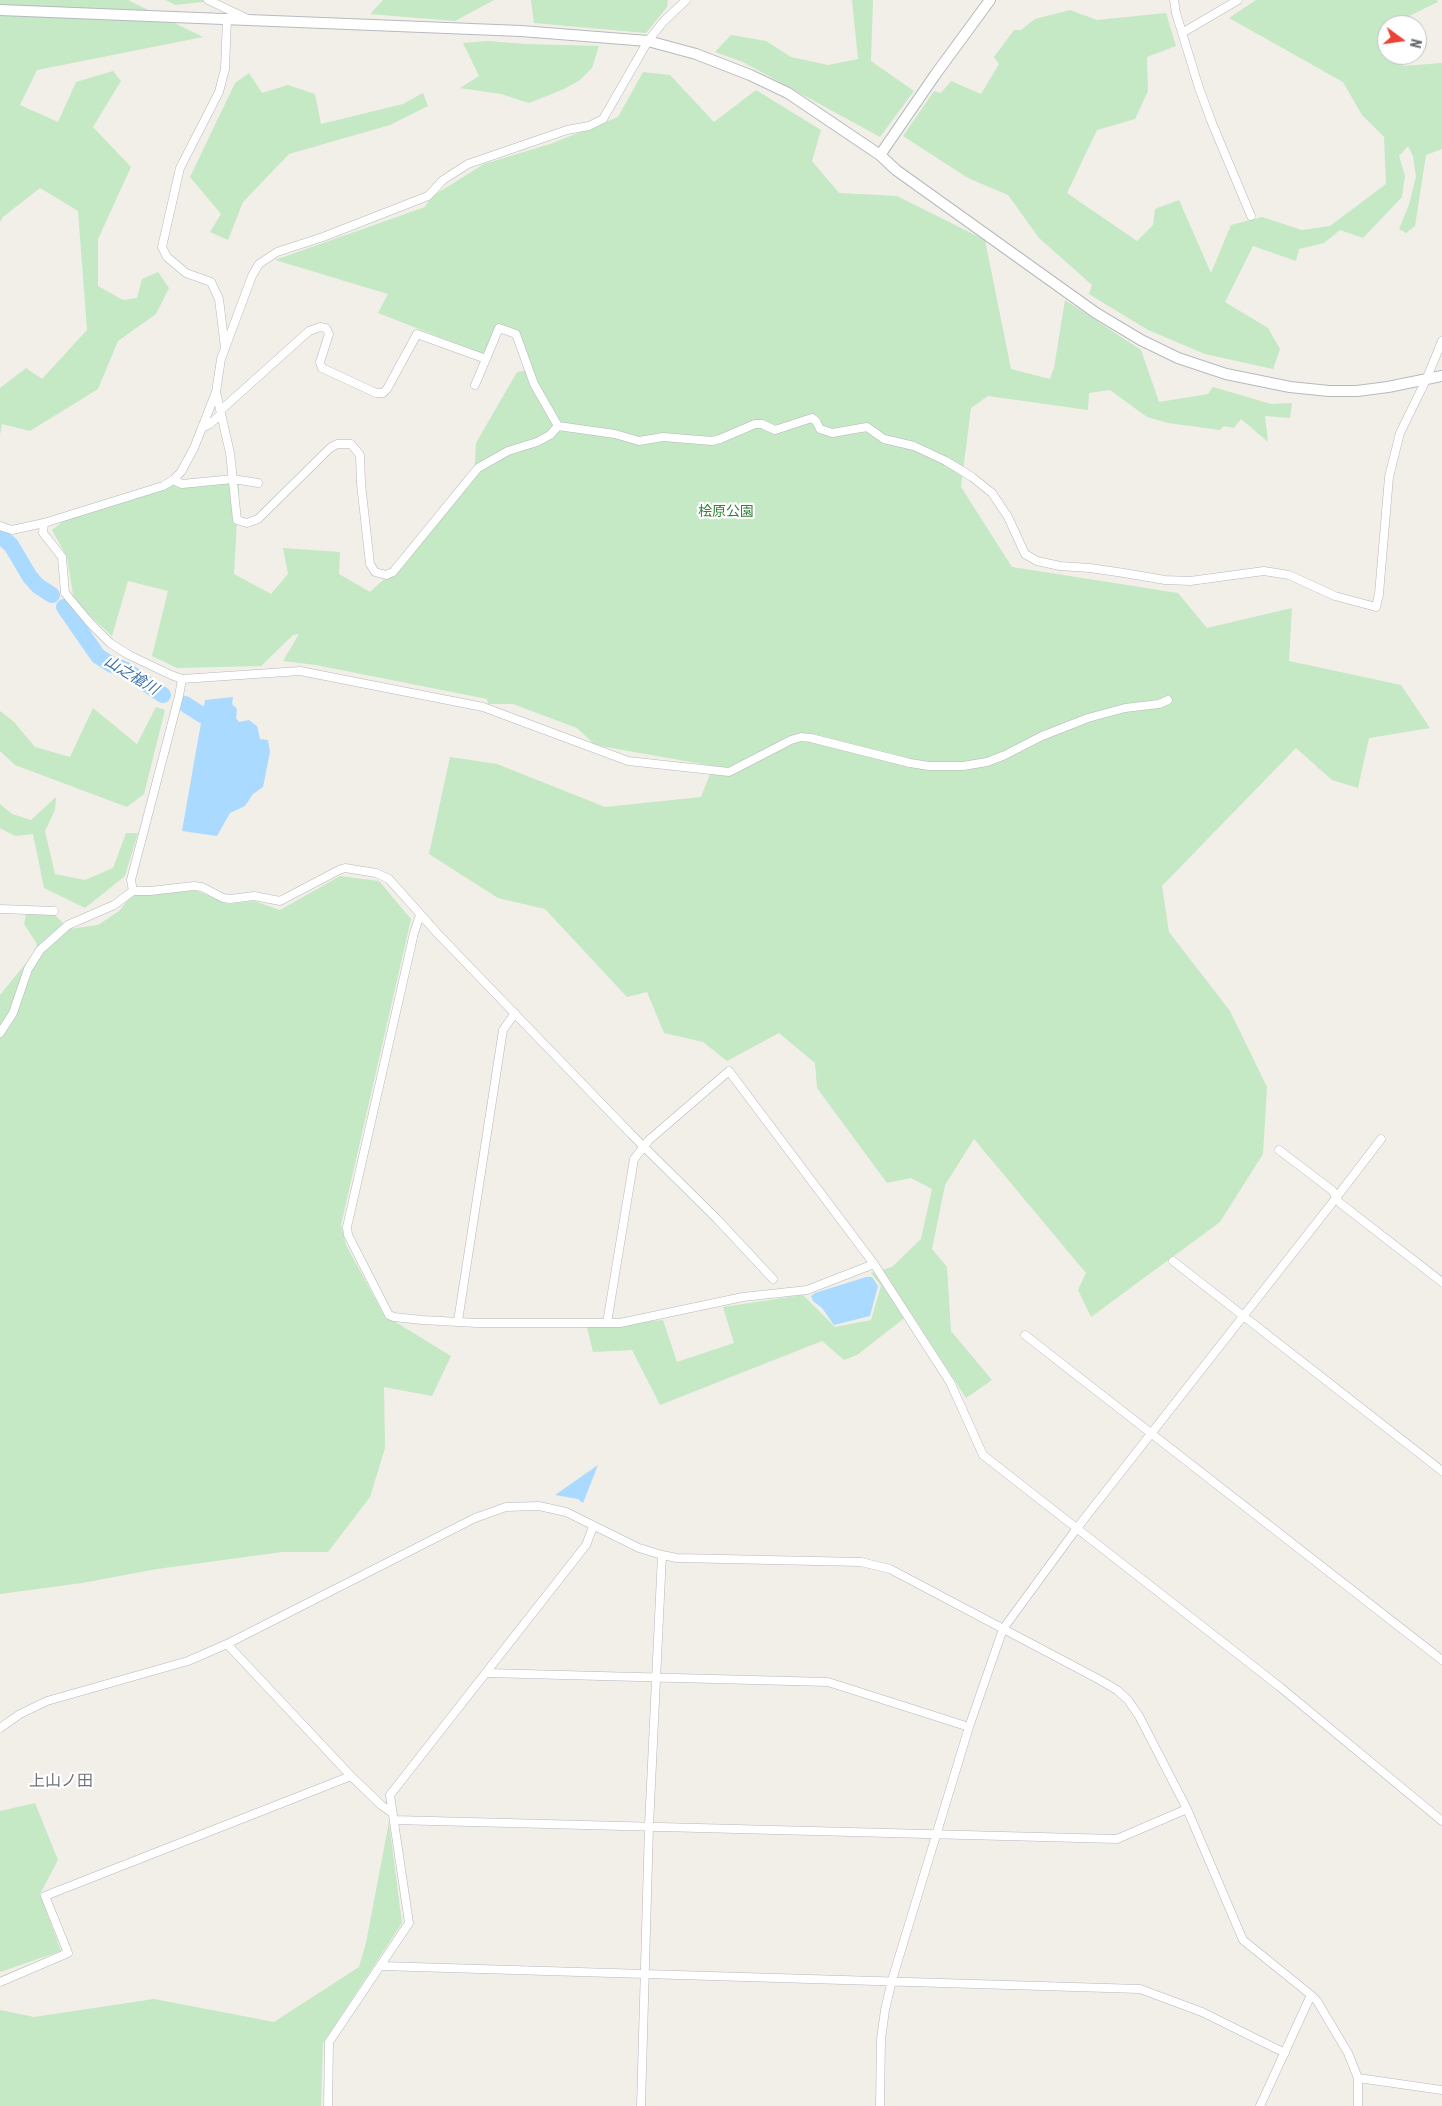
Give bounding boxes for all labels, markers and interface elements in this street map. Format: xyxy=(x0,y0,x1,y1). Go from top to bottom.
north arrow xyxy=(1377,15,1427,65)
text: N xyxy=(1407,37,1424,49)
park label: 桧原公園 xyxy=(698,504,754,520)
water label: 山之槍川 xyxy=(101,653,161,699)
district label: 上山ノ田 xyxy=(29,1772,93,1792)

